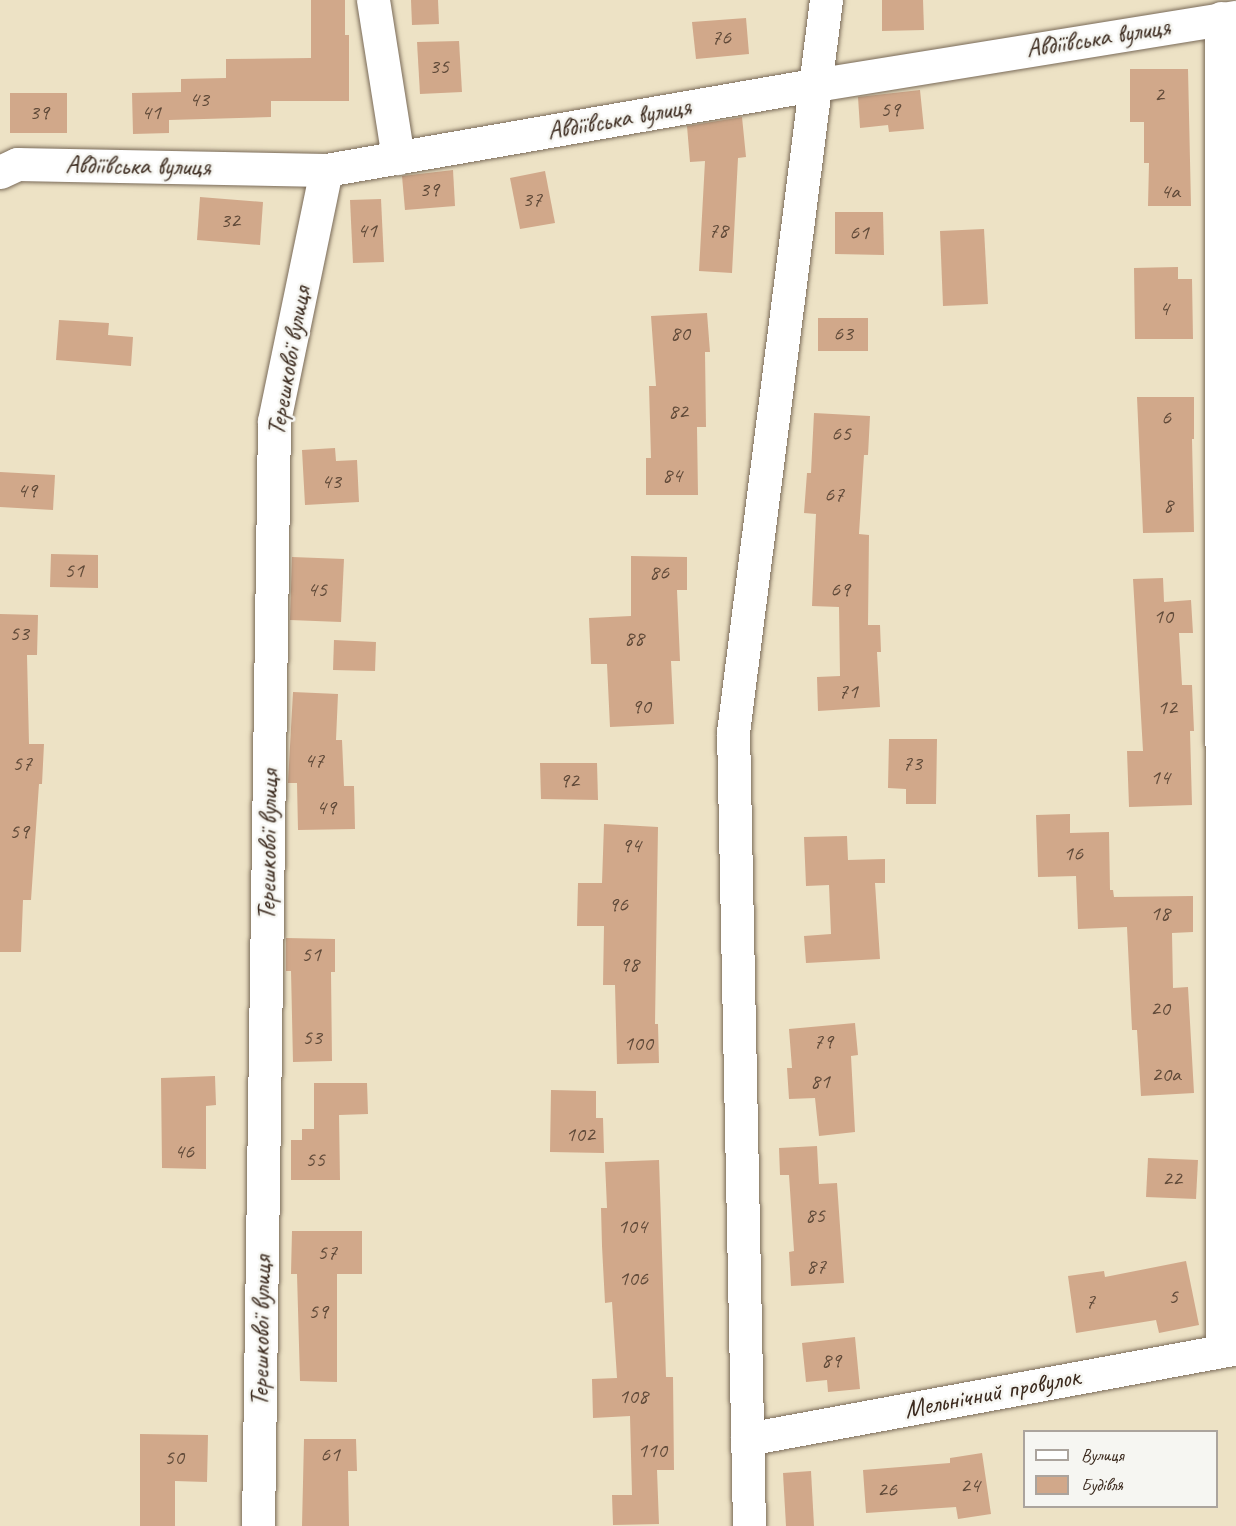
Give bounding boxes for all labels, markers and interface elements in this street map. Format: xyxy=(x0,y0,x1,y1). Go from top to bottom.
street label: Авдіївська вулиця xyxy=(1023,11,1173,65)
house number: 76 xyxy=(711,25,731,51)
house number: 35 xyxy=(429,54,449,80)
house number: 2 xyxy=(1154,82,1164,108)
house number: 43 xyxy=(189,87,209,113)
street label: Авдіївська вулиця xyxy=(544,91,694,147)
house number: 59 xyxy=(880,97,900,123)
house number: 39 xyxy=(29,100,49,126)
house number: 41 xyxy=(141,100,161,126)
street label: Авдіївська вулиця xyxy=(65,149,211,183)
house number: 39 xyxy=(419,177,439,203)
house number: 4а xyxy=(1160,179,1180,205)
house number: 37 xyxy=(522,187,542,213)
house number: 32 xyxy=(220,208,240,234)
house number: 41 xyxy=(357,218,377,244)
house number: 78 xyxy=(708,218,728,244)
house number: 61 xyxy=(849,220,869,246)
street label: Терешкової вулиця xyxy=(261,284,317,438)
house number: 4 xyxy=(1159,296,1169,322)
house number: 80 xyxy=(670,321,690,347)
house number: 63 xyxy=(833,321,853,347)
house number: 82 xyxy=(668,399,688,425)
house number: 6 xyxy=(1161,405,1171,431)
house number: 65 xyxy=(831,421,851,447)
house number: 84 xyxy=(662,463,682,489)
house number: 43 xyxy=(321,469,341,495)
house number: 49 xyxy=(17,478,37,504)
house number: 67 xyxy=(824,482,844,508)
house number: 8 xyxy=(1163,493,1173,519)
house number: 51 xyxy=(64,558,84,584)
house number: 86 xyxy=(649,560,669,586)
house number: 45 xyxy=(307,577,327,603)
house number: 69 xyxy=(830,577,850,603)
house number: 10 xyxy=(1153,604,1173,630)
house number: 53 xyxy=(9,621,29,647)
house number: 88 xyxy=(624,626,644,652)
house number: 71 xyxy=(838,679,858,705)
house number: 90 xyxy=(631,694,651,720)
house number: 12 xyxy=(1157,695,1177,721)
house number: 47 xyxy=(304,748,324,774)
house number: 57 xyxy=(12,751,32,777)
house number: 73 xyxy=(902,751,922,777)
house number: 14 xyxy=(1150,765,1170,791)
house number: 92 xyxy=(559,768,579,794)
street label: Терешкової вулиця xyxy=(251,769,285,921)
house number: 49 xyxy=(316,795,336,821)
house number: 59 xyxy=(9,819,29,845)
house number: 94 xyxy=(621,833,641,859)
house number: 16 xyxy=(1063,841,1083,867)
house number: 96 xyxy=(608,892,628,918)
house number: 18 xyxy=(1150,901,1170,927)
house number: 51 xyxy=(301,942,321,968)
house number: 98 xyxy=(619,952,639,978)
house number: 20 xyxy=(1150,996,1170,1022)
house number: 53 xyxy=(302,1025,322,1051)
house number: 79 xyxy=(813,1029,833,1055)
house number: 100 xyxy=(623,1031,653,1057)
house number: 20а xyxy=(1151,1062,1181,1088)
house number: 81 xyxy=(810,1069,830,1095)
house number: 102 xyxy=(565,1122,595,1148)
house number: 46 xyxy=(174,1139,194,1165)
house number: 55 xyxy=(305,1147,325,1173)
house number: 22 xyxy=(1162,1166,1182,1192)
house number: 85 xyxy=(805,1203,825,1229)
house number: 104 xyxy=(617,1214,647,1240)
house number: 57 xyxy=(317,1240,337,1266)
house number: 87 xyxy=(806,1254,826,1280)
street label: Терешкової вулиця xyxy=(244,1255,278,1407)
house number: 106 xyxy=(618,1266,648,1292)
house number: 5 xyxy=(1168,1284,1178,1310)
house number: 7 xyxy=(1085,1289,1095,1315)
house number: 59 xyxy=(308,1299,328,1325)
house number: 89 xyxy=(821,1348,841,1374)
street label: Мельнiчний провулок xyxy=(902,1361,1082,1425)
house number: 108 xyxy=(618,1384,648,1410)
legend xyxy=(1023,1430,1218,1508)
house number: 110 xyxy=(637,1438,667,1464)
house number: 61 xyxy=(320,1442,340,1468)
text: Вулиця xyxy=(1081,1444,1124,1466)
house number: 50 xyxy=(164,1445,184,1471)
house number: 24 xyxy=(960,1473,980,1499)
text: Будівля xyxy=(1081,1474,1123,1496)
house number: 26 xyxy=(877,1477,897,1503)

